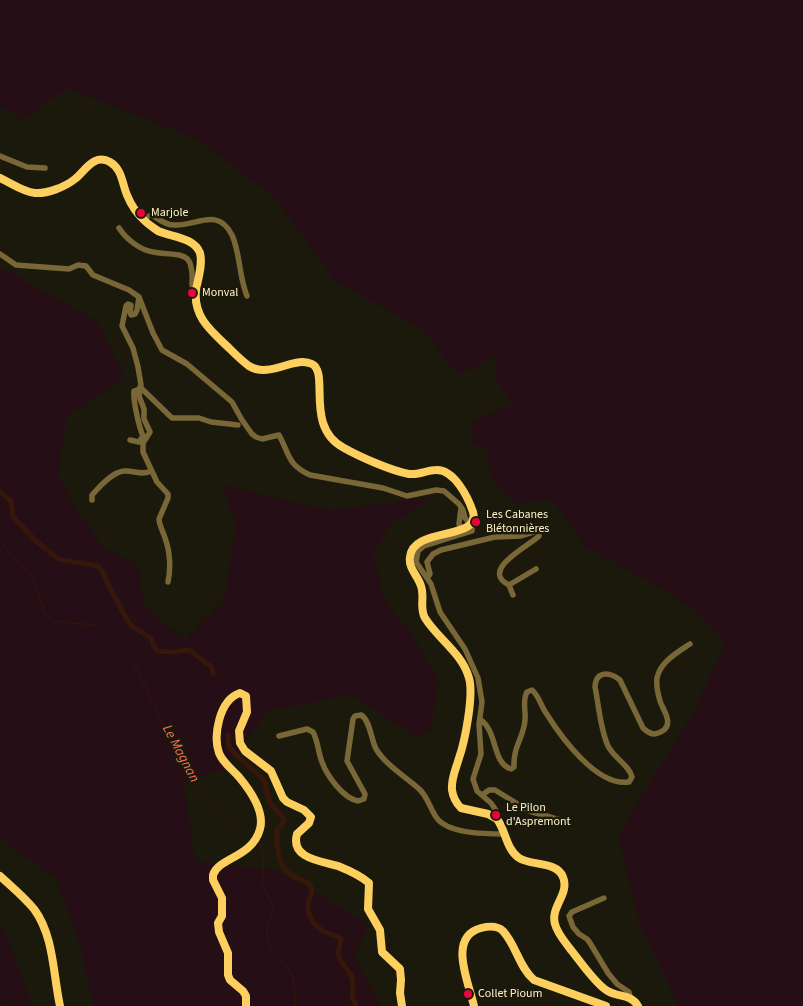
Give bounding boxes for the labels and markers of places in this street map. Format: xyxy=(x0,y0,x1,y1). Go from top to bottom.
place label: Marjole xyxy=(151,206,188,220)
marker: Marjole xyxy=(135,207,147,219)
place label: Monval xyxy=(202,286,238,300)
marker: Monval xyxy=(186,287,198,299)
place label: Les Cabanes Blétonnières xyxy=(486,508,549,536)
marker: Les Cabanes Blétonnières xyxy=(470,516,482,528)
place label: Le Pilon d'Aspremont xyxy=(506,801,571,829)
marker: Le Pilon d'Aspremont xyxy=(490,809,502,821)
place label: Collet Pioum xyxy=(478,987,542,1001)
marker: Collet Pioum xyxy=(462,988,474,1000)

